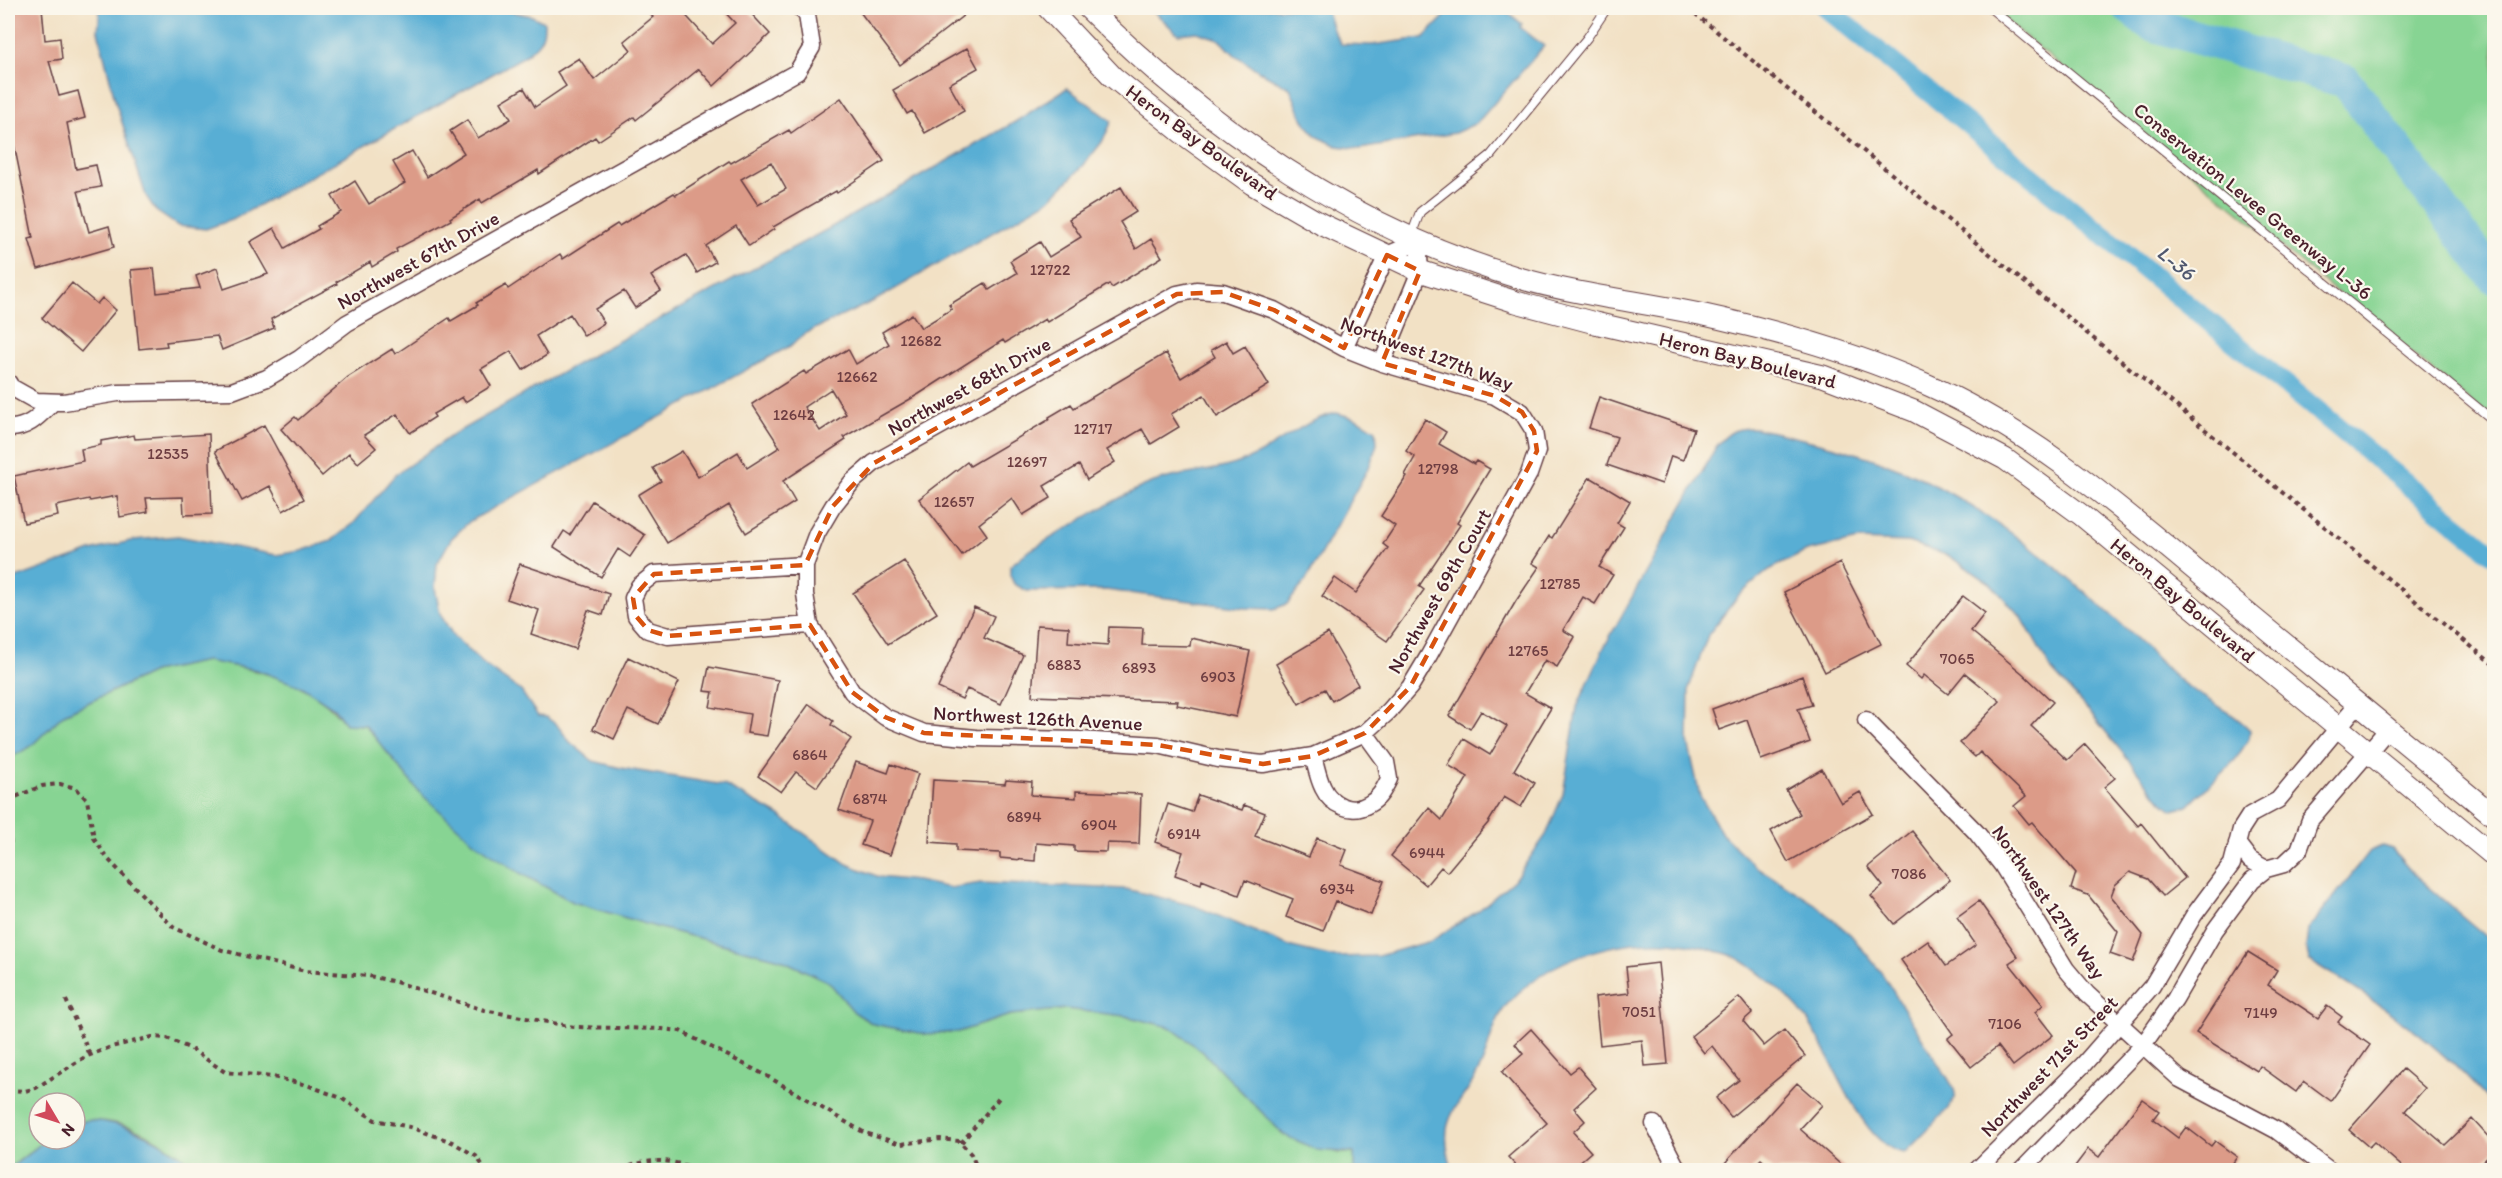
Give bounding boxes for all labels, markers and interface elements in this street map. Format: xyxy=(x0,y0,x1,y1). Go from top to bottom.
street label: Heron Bay Boulevard xyxy=(1121,79,1283,205)
street label: Conservation Levee Greenway L-36 xyxy=(2129,97,2377,305)
street label: Northwest 67th Drive xyxy=(333,205,503,315)
water label: L-36 xyxy=(2152,240,2200,286)
house number: 12722 xyxy=(1030,260,1071,279)
street label: Northwest 127th Way xyxy=(1337,311,1517,396)
street label: Heron Bay Boulevard xyxy=(1657,326,1839,394)
street label: Northwest 68th Drive xyxy=(883,331,1055,441)
house number: 12682 xyxy=(900,331,942,350)
house number: 12662 xyxy=(836,367,878,386)
house number: 12642 xyxy=(773,405,816,424)
house number: 12717 xyxy=(1073,419,1113,438)
house number: 12535 xyxy=(147,444,189,463)
house number: 12697 xyxy=(1007,452,1047,471)
house number: 12798 xyxy=(1418,459,1459,478)
house number: 12657 xyxy=(934,492,974,511)
street label: Northwest 69th Court xyxy=(1382,504,1496,678)
street label: Heron Bay Boulevard xyxy=(2106,532,2260,668)
house number: 12785 xyxy=(1540,574,1580,593)
house number: 12765 xyxy=(1508,641,1548,660)
house number: 7065 xyxy=(1940,649,1974,668)
house number: 6883 xyxy=(1047,655,1082,674)
house number: 6893 xyxy=(1122,658,1156,677)
house number: 6903 xyxy=(1200,667,1236,686)
street label: Northwest 126th Avenue xyxy=(933,701,1143,735)
house number: 6864 xyxy=(792,745,828,764)
house number: 6874 xyxy=(853,789,888,808)
house number: 6894 xyxy=(1006,807,1042,826)
house number: 6904 xyxy=(1081,815,1118,834)
street label: Northwest 127th Way xyxy=(1987,821,2111,984)
house number: 6914 xyxy=(1167,824,1201,843)
house number: 6944 xyxy=(1409,843,1445,862)
house number: 7086 xyxy=(1891,864,1927,883)
house number: 6934 xyxy=(1319,879,1355,898)
street label: Northwest 71st Street xyxy=(1975,990,2123,1142)
house number: 7051 xyxy=(1622,1002,1656,1021)
house number: 7149 xyxy=(2244,1003,2278,1022)
house number: 7106 xyxy=(1988,1014,2022,1033)
north arrow xyxy=(27,1091,87,1151)
text: N xyxy=(57,1120,79,1140)

